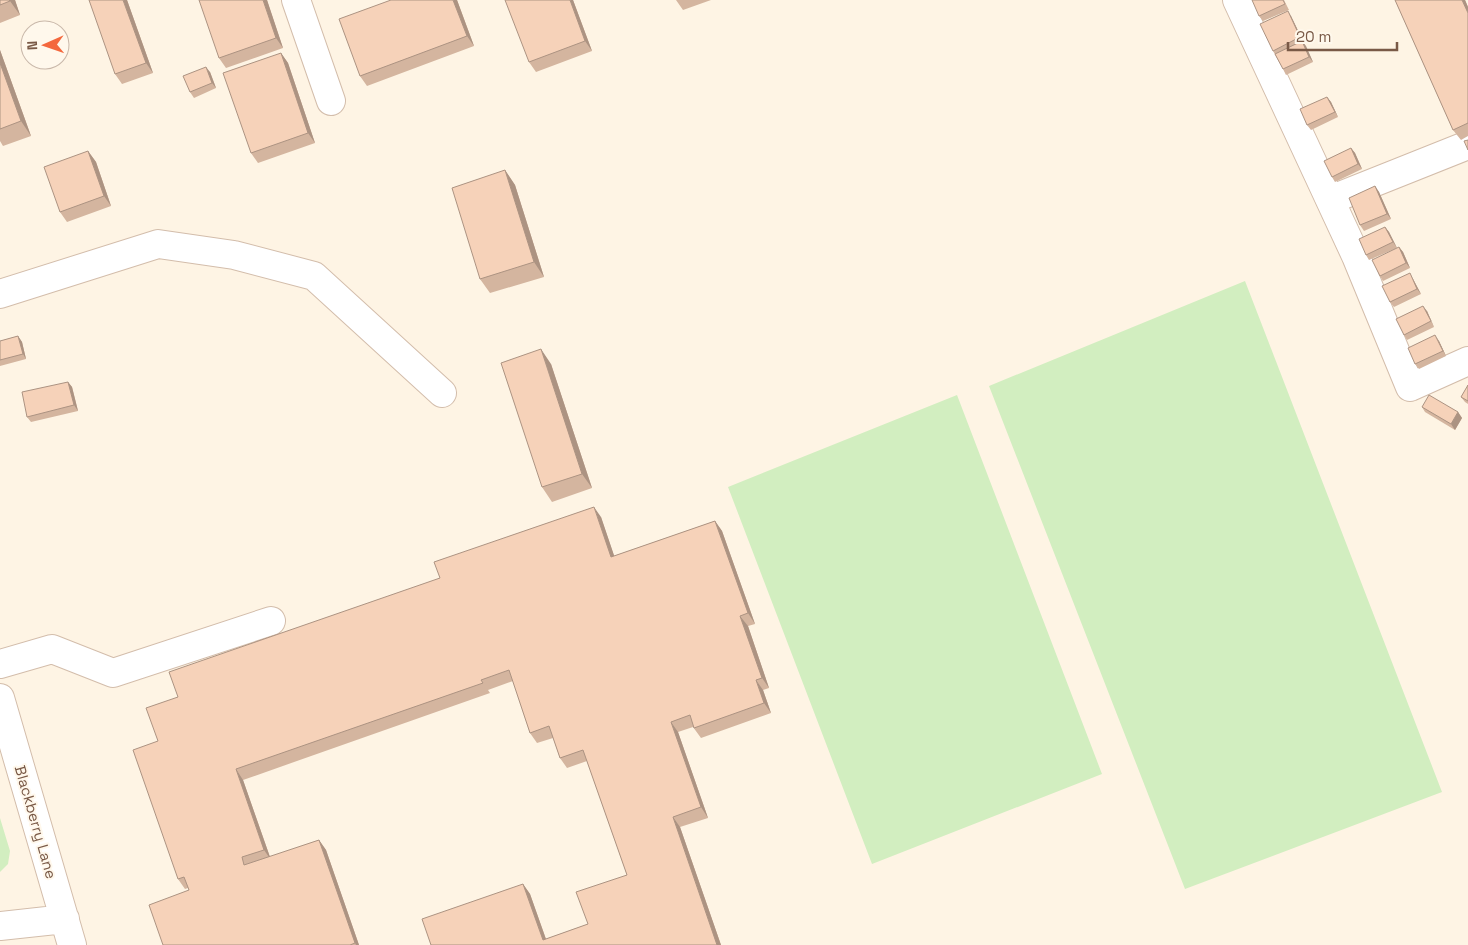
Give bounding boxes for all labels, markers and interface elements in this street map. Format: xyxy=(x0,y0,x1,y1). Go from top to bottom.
north arrow xyxy=(20,20,70,70)
scale bar xyxy=(1288,20,1397,52)
text: 20 m xyxy=(1296,27,1331,46)
text: N xyxy=(23,40,41,50)
street label: Blackberry Lane xyxy=(11,763,61,881)

